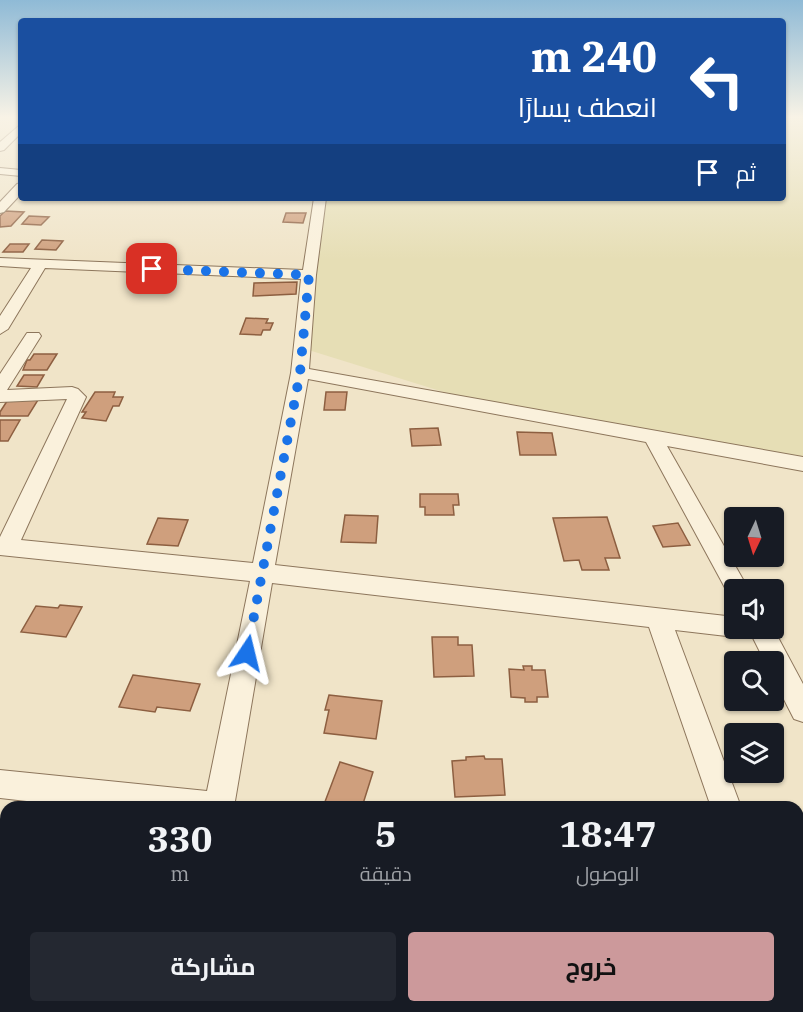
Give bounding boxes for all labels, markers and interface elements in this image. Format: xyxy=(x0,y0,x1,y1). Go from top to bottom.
text: 240 m xyxy=(531,29,657,84)
icon: left xyxy=(678,42,756,120)
text: انعطف يسارًا xyxy=(518,89,657,124)
icon: arrive xyxy=(691,156,724,189)
text: ثم xyxy=(736,158,756,187)
pin xyxy=(126,243,177,294)
icon: arrive xyxy=(135,252,168,285)
north arrow xyxy=(724,507,784,567)
map controls xyxy=(724,507,784,783)
button: sound xyxy=(724,579,784,639)
position arrow xyxy=(215,621,279,685)
button: search xyxy=(724,651,784,711)
button: layers xyxy=(724,723,784,783)
text: 5 xyxy=(375,810,397,857)
text: 18:47 xyxy=(559,810,657,857)
text: 330 xyxy=(147,815,212,862)
text: m xyxy=(170,860,189,887)
text: دقيقة xyxy=(360,860,412,887)
text: الوصول xyxy=(576,860,640,887)
button: مشاركة xyxy=(30,932,396,1001)
button: خروج xyxy=(408,932,774,1001)

